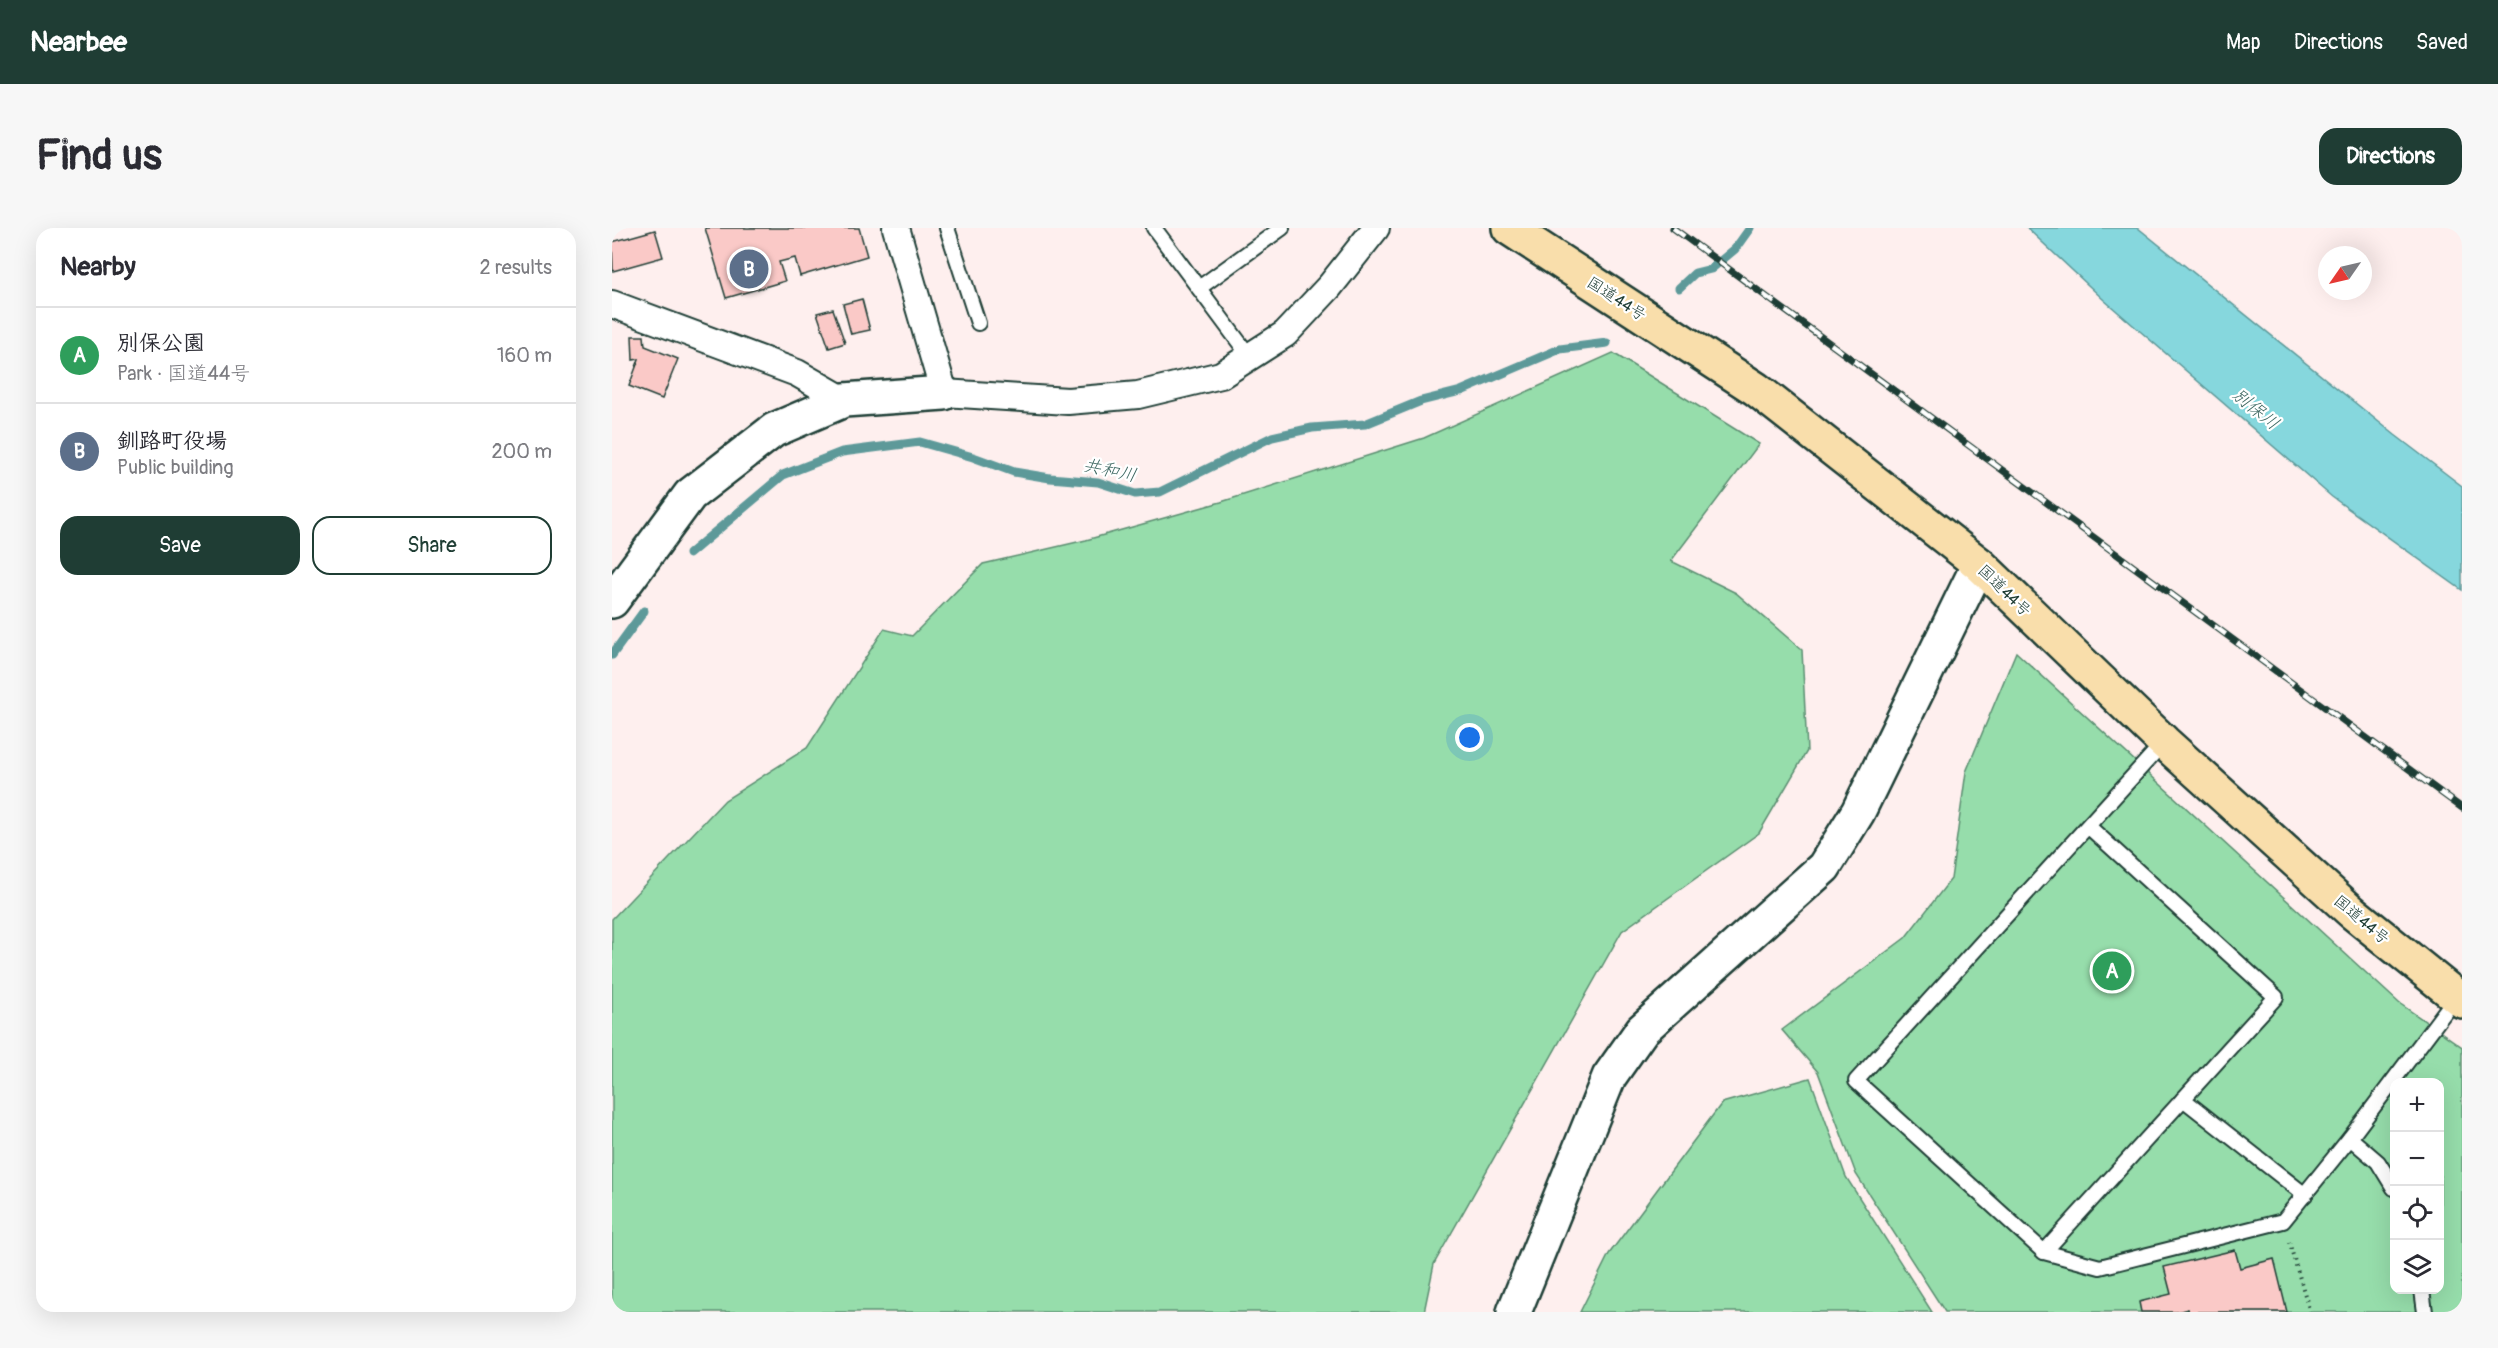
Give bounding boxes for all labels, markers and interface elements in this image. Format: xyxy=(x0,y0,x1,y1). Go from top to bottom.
text: Nearbee xyxy=(30,25,127,60)
text: Map xyxy=(2226,29,2261,56)
text: Directions xyxy=(2294,29,2383,56)
text: Saved xyxy=(2416,29,2468,56)
button: Directions xyxy=(2319,128,2462,185)
text: Find us xyxy=(36,130,162,182)
pin: B xyxy=(730,246,768,291)
north arrow xyxy=(2318,246,2372,300)
text: Nearby xyxy=(60,251,136,283)
text: 2 results xyxy=(480,255,552,280)
street label: 国道44号 xyxy=(1583,272,1650,325)
text: 別保公園 xyxy=(117,329,205,357)
text: A xyxy=(73,343,86,368)
text: 160 m xyxy=(497,343,552,368)
text: Park · 国道44号 xyxy=(117,361,250,386)
water label: 別保川 xyxy=(2227,383,2284,435)
text: 釧路町役場 xyxy=(117,427,227,455)
text: B xyxy=(74,439,85,464)
text: 200 m xyxy=(491,439,552,464)
water label: 共和川 xyxy=(1081,454,1139,487)
text: Public building xyxy=(117,455,233,480)
button: Save xyxy=(60,516,300,575)
button: Share xyxy=(312,516,552,575)
street label: 国道44号 xyxy=(1973,560,2035,621)
your location xyxy=(1455,723,1484,752)
street label: 国道44号 xyxy=(2329,891,2393,949)
pin: A xyxy=(2092,948,2132,994)
map controls xyxy=(2390,1078,2444,1294)
button: + xyxy=(2390,1078,2444,1132)
button: − xyxy=(2390,1132,2444,1186)
button: locate xyxy=(2390,1186,2444,1240)
button: layers xyxy=(2390,1240,2444,1294)

